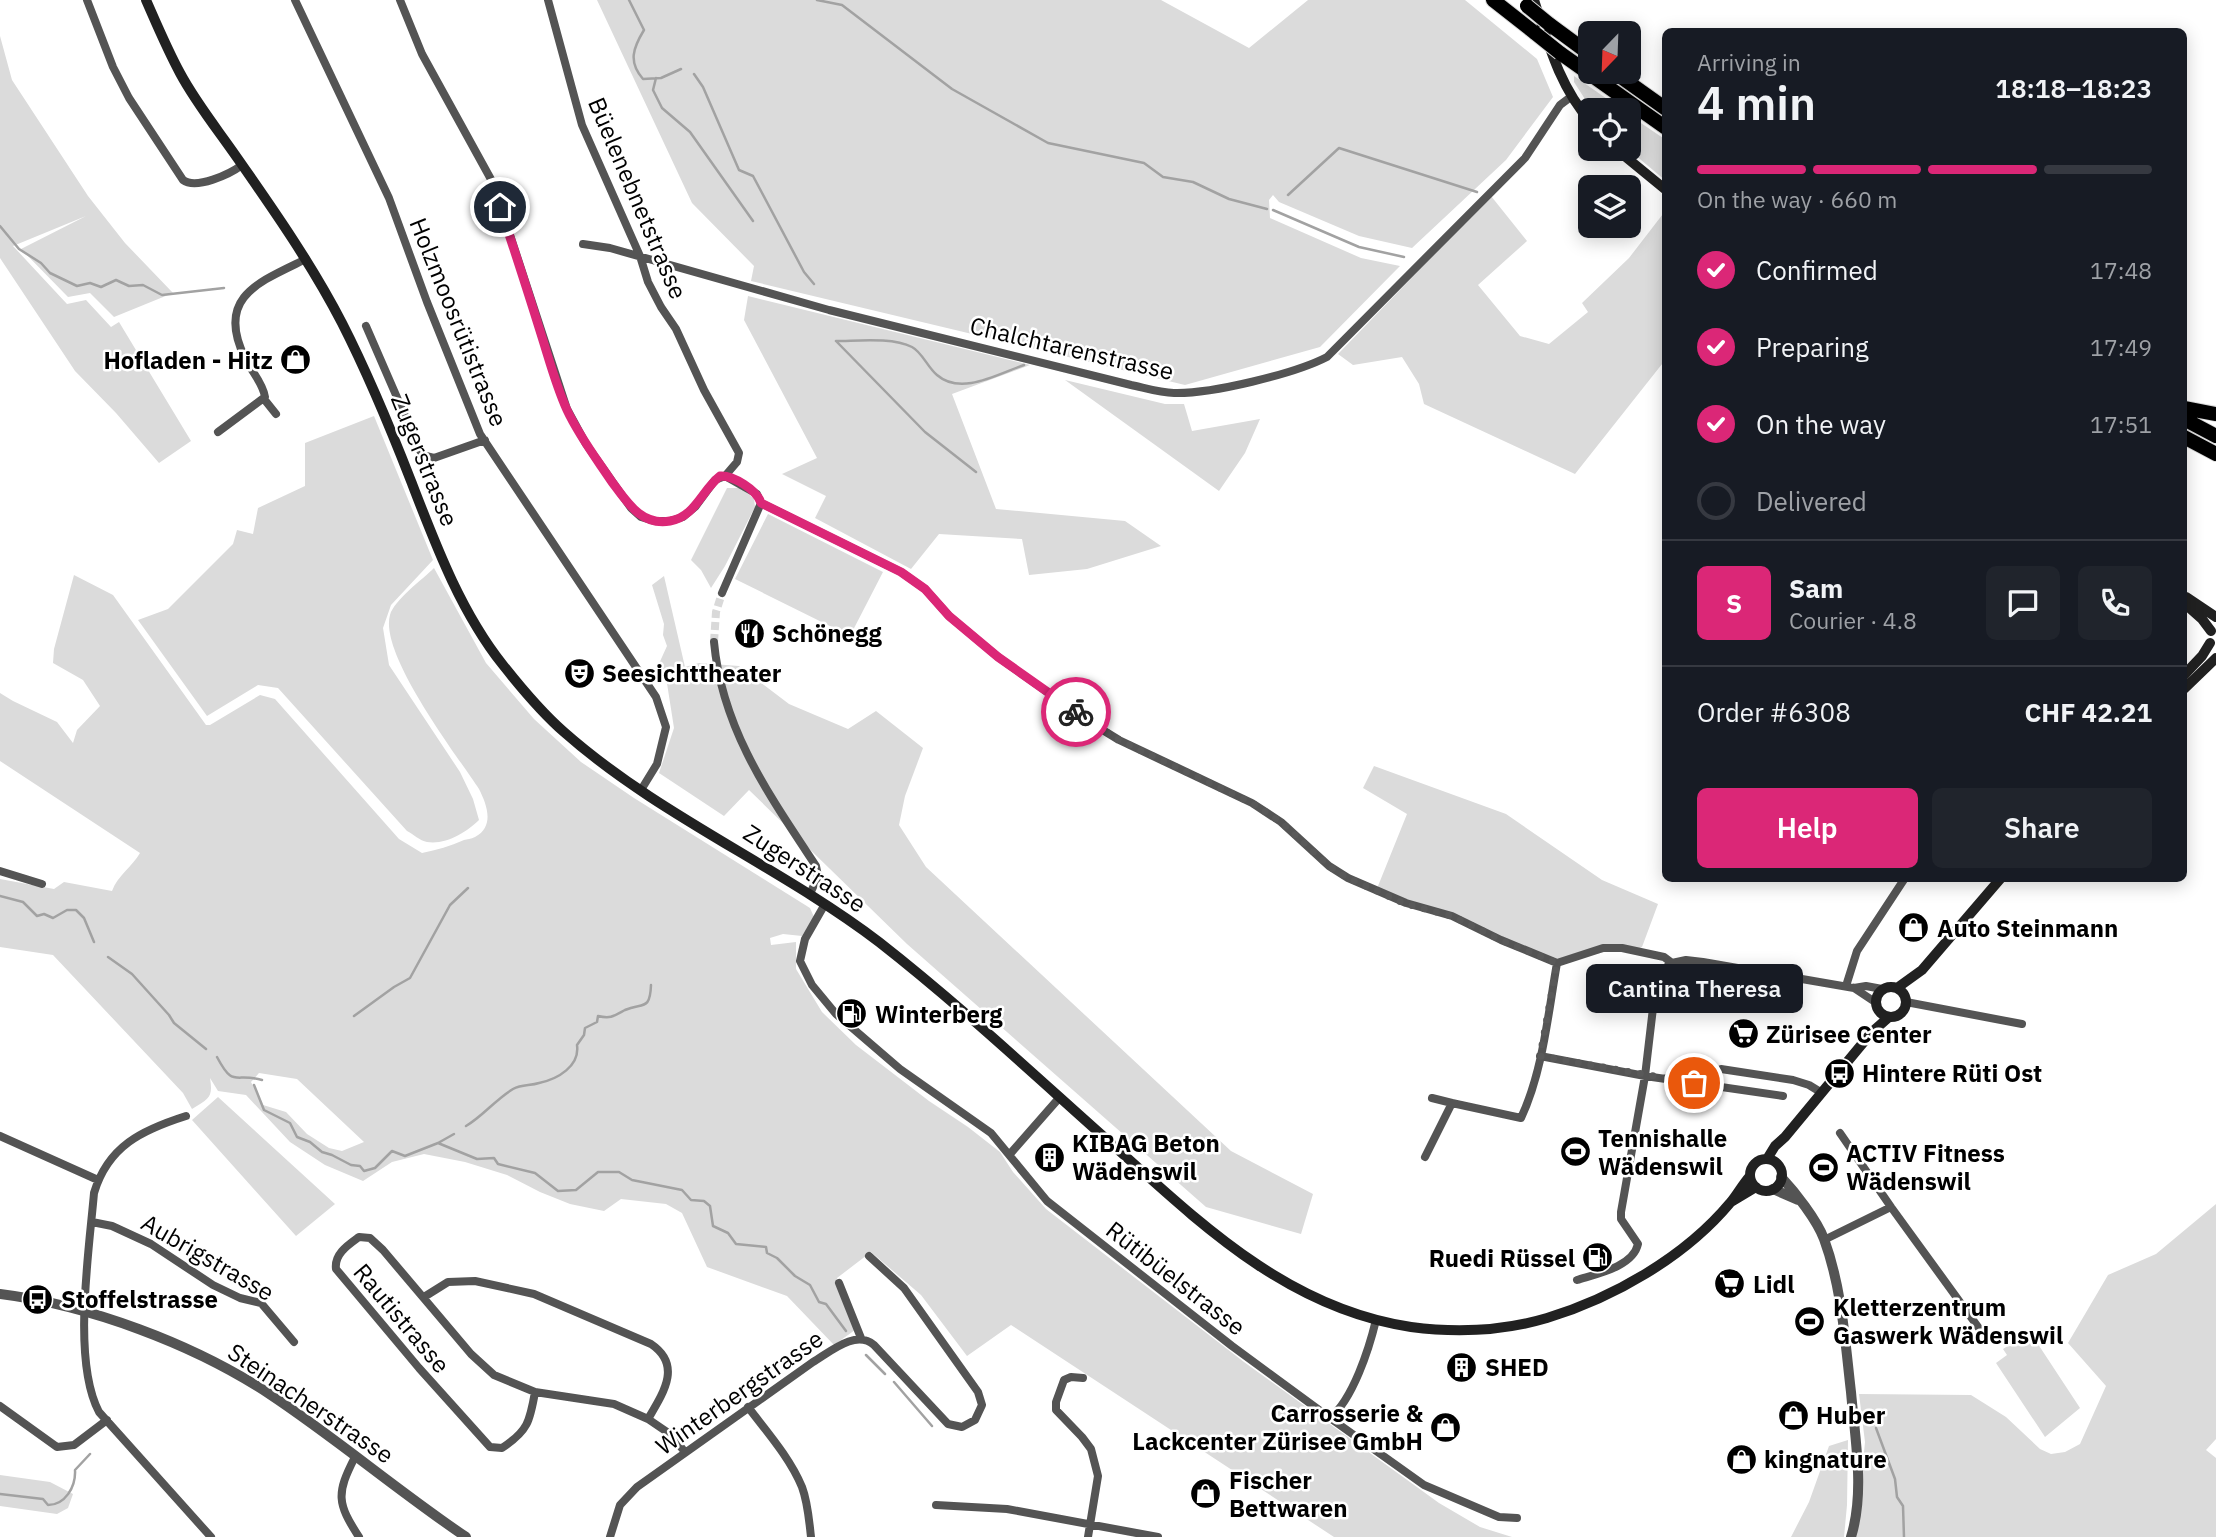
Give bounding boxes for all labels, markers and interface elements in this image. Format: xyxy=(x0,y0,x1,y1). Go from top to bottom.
north arrow xyxy=(1578,21,1642,84)
map controls xyxy=(1578,21,1641,238)
text: Arriving in xyxy=(1697,47,1801,77)
text: 18:18–18:23 xyxy=(1995,71,2152,105)
text: 4 min xyxy=(1697,73,1816,133)
street label: Büelenebnetstrasse xyxy=(581,92,695,304)
button: locate xyxy=(1578,98,1641,161)
button: layers xyxy=(1578,175,1641,238)
pin xyxy=(470,177,530,237)
text: On the way · 660 m xyxy=(1697,184,1897,214)
icon: home xyxy=(481,188,519,226)
street label: Holzmoosrütistrasse xyxy=(403,213,515,431)
icon: check xyxy=(1697,251,1735,289)
text: Confirmed xyxy=(1756,253,1878,287)
text: 17:48 xyxy=(2090,255,2152,285)
street label: Chalchtarenstrasse xyxy=(967,309,1177,387)
icon: check xyxy=(1697,328,1735,366)
text: Preparing xyxy=(1756,330,1869,364)
text: 17:49 xyxy=(2090,332,2152,362)
shop icon: Hofladen - Hitz xyxy=(279,343,313,377)
place label: Hofladen - Hitz xyxy=(103,344,273,376)
street label: Zugerstrasse xyxy=(384,389,466,531)
icon: check xyxy=(1697,405,1735,443)
text: On the way xyxy=(1756,407,1886,441)
text: 17:51 xyxy=(2090,409,2152,439)
text: Delivered xyxy=(1756,484,1867,518)
button: chat xyxy=(1986,566,2060,640)
button: phone xyxy=(2078,566,2152,640)
text: Sam xyxy=(1789,571,1843,605)
text: S xyxy=(1726,586,1742,620)
text: Courier · 4.8 xyxy=(1789,605,1917,635)
restaurant icon: Schönegg xyxy=(732,616,766,650)
place label: Schönegg xyxy=(772,617,882,649)
theatre icon: Seesichttheater xyxy=(562,656,596,690)
place label: Seesichttheater xyxy=(602,657,782,689)
courier xyxy=(1041,677,1111,747)
icon: bike xyxy=(1057,693,1095,731)
text: Order #6308 xyxy=(1697,695,1851,729)
text: CHF 42.21 xyxy=(2024,695,2152,729)
button: Help xyxy=(1697,788,1918,868)
button: Share xyxy=(1932,788,2152,868)
street label: Zugerstrasse xyxy=(738,817,872,919)
shop icon: Auto Steinmann xyxy=(1897,911,1931,945)
place label: Auto Steinmann xyxy=(1937,912,2118,944)
callout: Cantina Theresa xyxy=(1586,964,1802,1013)
text: Cantina Theresa xyxy=(1608,973,1781,1003)
fuel station icon: Winterberg xyxy=(835,997,869,1031)
place label: Winterberg xyxy=(875,998,1003,1030)
supermarket icon: Zürisee Center xyxy=(1726,1017,1760,1051)
place label: Zürisee Center xyxy=(1766,1018,1932,1050)
pin xyxy=(1664,1053,1724,1113)
bus stop icon: Hintere Rüti Ost xyxy=(1822,1056,1856,1090)
place label: Hintere Rüti Ost xyxy=(1862,1057,2042,1089)
icon: bag xyxy=(1675,1064,1713,1102)
place label: Tennishalle Wädenswil xyxy=(1598,1122,1727,1182)
place label: KIBAG Beton Wädenswil xyxy=(1072,1127,1220,1187)
sports icon: Tennishalle Wädenswil xyxy=(1558,1135,1592,1169)
place label: ACTIV Fitness Wädenswil xyxy=(1846,1137,2005,1197)
building icon: KIBAG Beton Wädenswil xyxy=(1032,1140,1066,1174)
sports icon: ACTIV Fitness Wädenswil xyxy=(1806,1150,1840,1184)
street label: Aubrigstrasse xyxy=(136,1206,280,1308)
street label: Rütibüelstrasse xyxy=(1100,1214,1252,1342)
fuel station icon: Ruedi Rüssel xyxy=(1581,1241,1615,1275)
place label: Ruedi Rüssel xyxy=(1429,1242,1575,1274)
street label: Rautistrasse xyxy=(347,1256,457,1380)
supermarket icon: Lidl xyxy=(1713,1267,1747,1301)
place label: Lidl xyxy=(1753,1268,1794,1300)
bus stop icon: Stoffelstrasse xyxy=(21,1282,55,1316)
place label: Stoffelstrasse xyxy=(61,1283,218,1315)
place label: Kletterzentrum Gaswerk Wädenswil xyxy=(1833,1291,2063,1351)
sports icon: Kletterzentrum Gaswerk Wädenswil xyxy=(1793,1304,1827,1338)
street label: Winterbergstrasse xyxy=(649,1322,829,1462)
street label: Steinacherstrasse xyxy=(222,1336,400,1470)
building icon: SHED xyxy=(1445,1350,1479,1384)
place label: SHED xyxy=(1485,1351,1549,1383)
place label: Carrosserie & Lackcenter Zürisee GmbH xyxy=(1132,1397,1424,1457)
shop icon: Huber xyxy=(1776,1398,1810,1432)
place label: Huber xyxy=(1816,1399,1886,1431)
shop icon: Carrosserie & Lackcenter Zürisee GmbH xyxy=(1429,1410,1463,1444)
shop icon: kingnature xyxy=(1724,1442,1758,1476)
place label: kingnature xyxy=(1764,1443,1887,1475)
place label: Fischer Bettwaren xyxy=(1229,1464,1348,1524)
shop icon: Fischer Bettwaren xyxy=(1189,1477,1223,1511)

